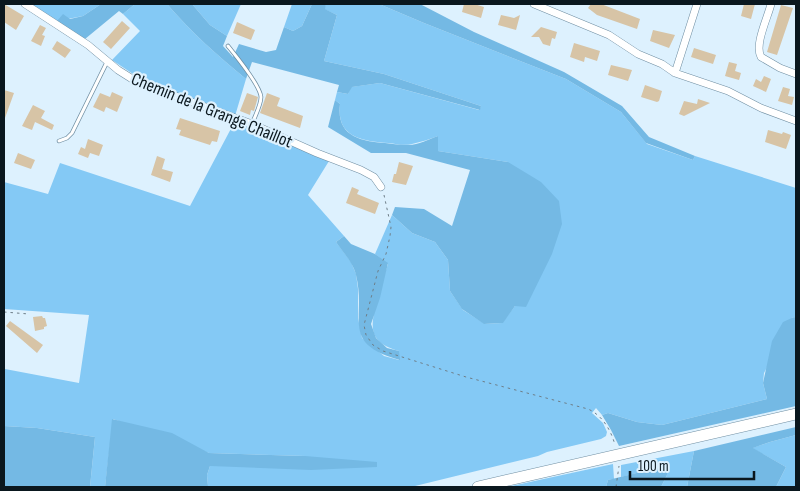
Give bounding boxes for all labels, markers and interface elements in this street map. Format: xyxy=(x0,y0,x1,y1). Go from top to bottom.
street label: Chemin de la Grange Chaillot xyxy=(128,69,296,153)
scale bar xyxy=(630,448,754,480)
text: 100 m xyxy=(638,457,669,476)

